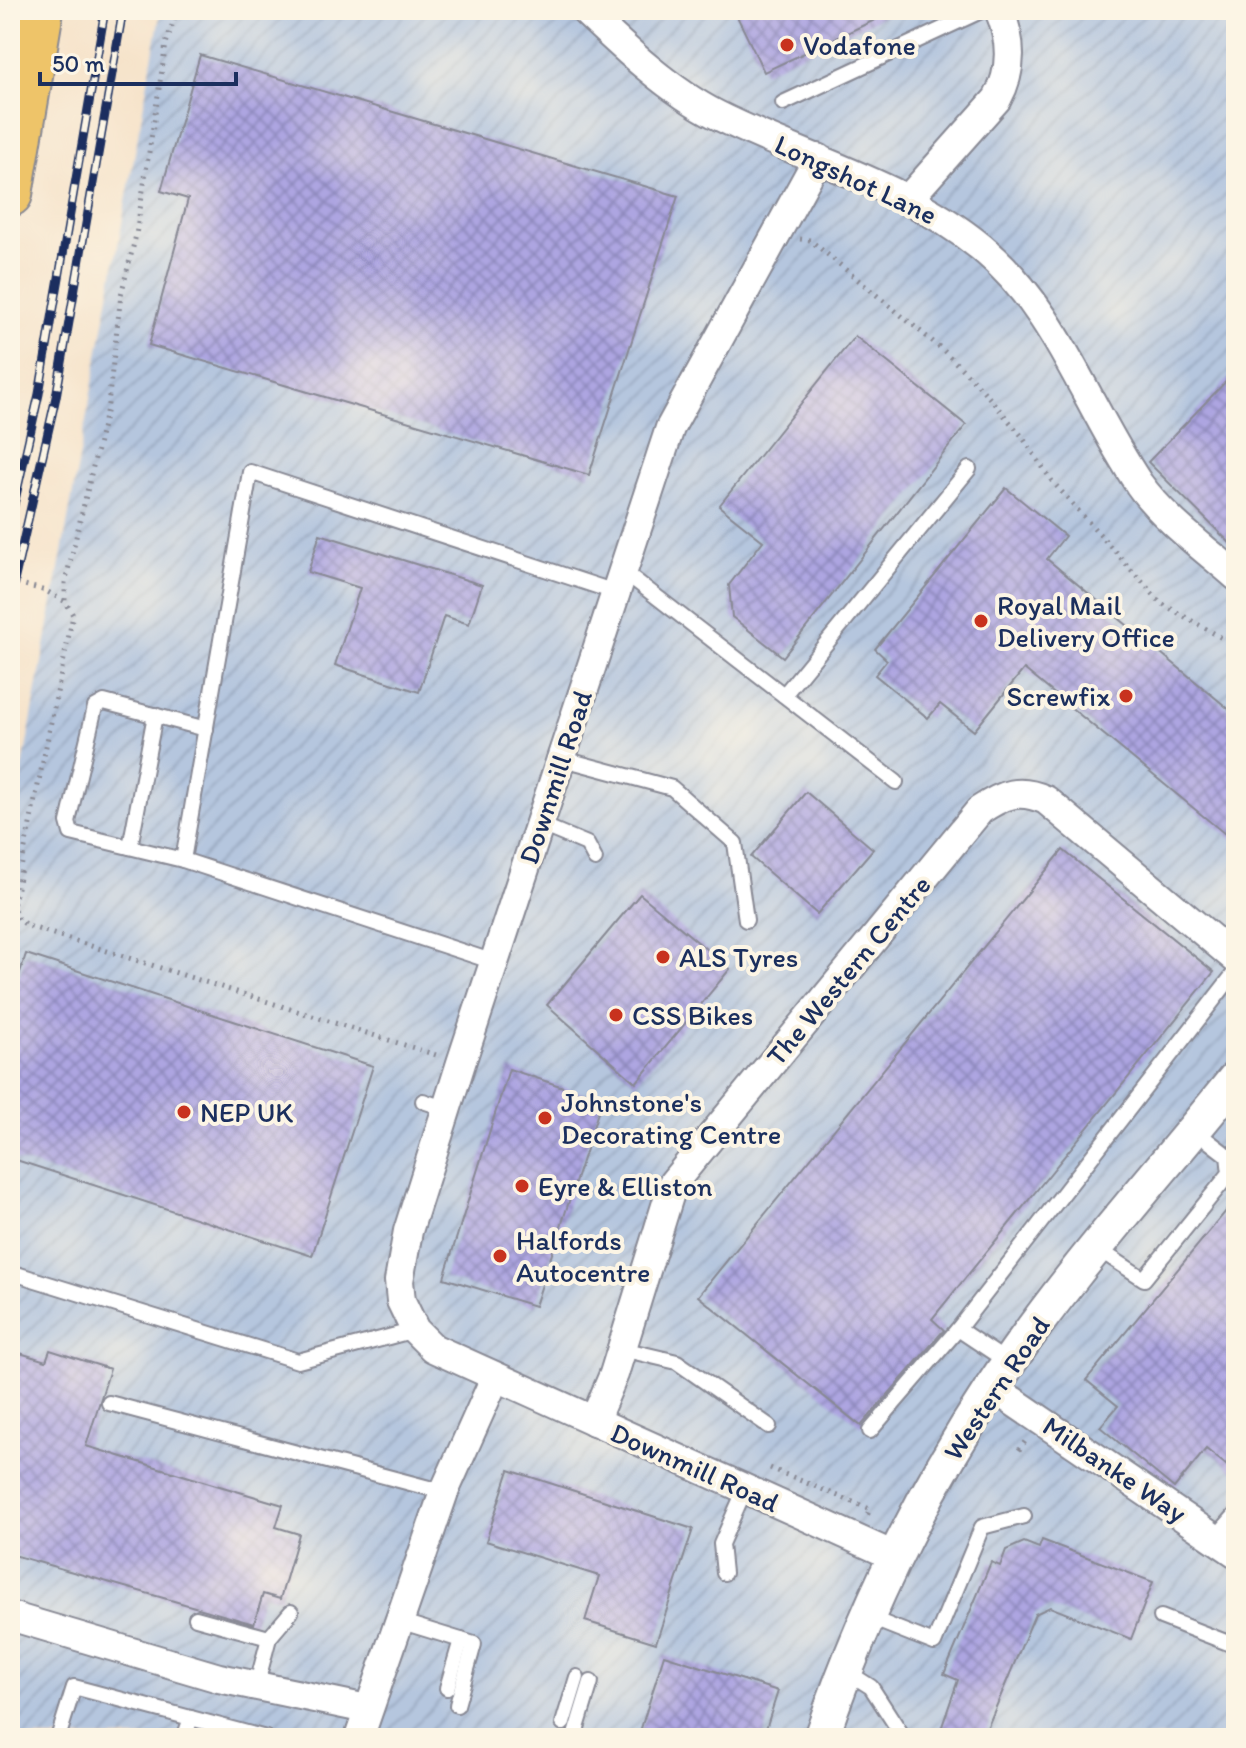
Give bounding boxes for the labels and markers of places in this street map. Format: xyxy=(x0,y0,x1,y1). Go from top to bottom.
place label: Vodafone xyxy=(803,28,916,62)
marker: Vodafone xyxy=(778,36,796,54)
place label: Royal Mail Delivery Office xyxy=(997,588,1175,654)
marker: Royal Mail Delivery Office xyxy=(972,612,990,630)
place label: Screwfix xyxy=(1007,679,1110,713)
marker: Screwfix xyxy=(1117,687,1135,705)
place label: ALS Tyres xyxy=(679,940,798,974)
marker: ALS Tyres xyxy=(654,948,672,966)
place label: CSS Bikes xyxy=(632,998,753,1032)
marker: CSS Bikes xyxy=(607,1006,625,1024)
place label: Johnstone's Decorating Centre xyxy=(561,1085,781,1151)
place label: NEP UK xyxy=(200,1095,293,1129)
marker: NEP UK xyxy=(175,1103,193,1121)
marker: Johnstone's Decorating Centre xyxy=(536,1109,554,1127)
place label: Eyre & Elliston xyxy=(538,1169,713,1203)
marker: Eyre & Elliston xyxy=(513,1177,531,1195)
place label: Halfords Autocentre xyxy=(516,1223,650,1289)
marker: Halfords Autocentre xyxy=(491,1247,509,1265)

